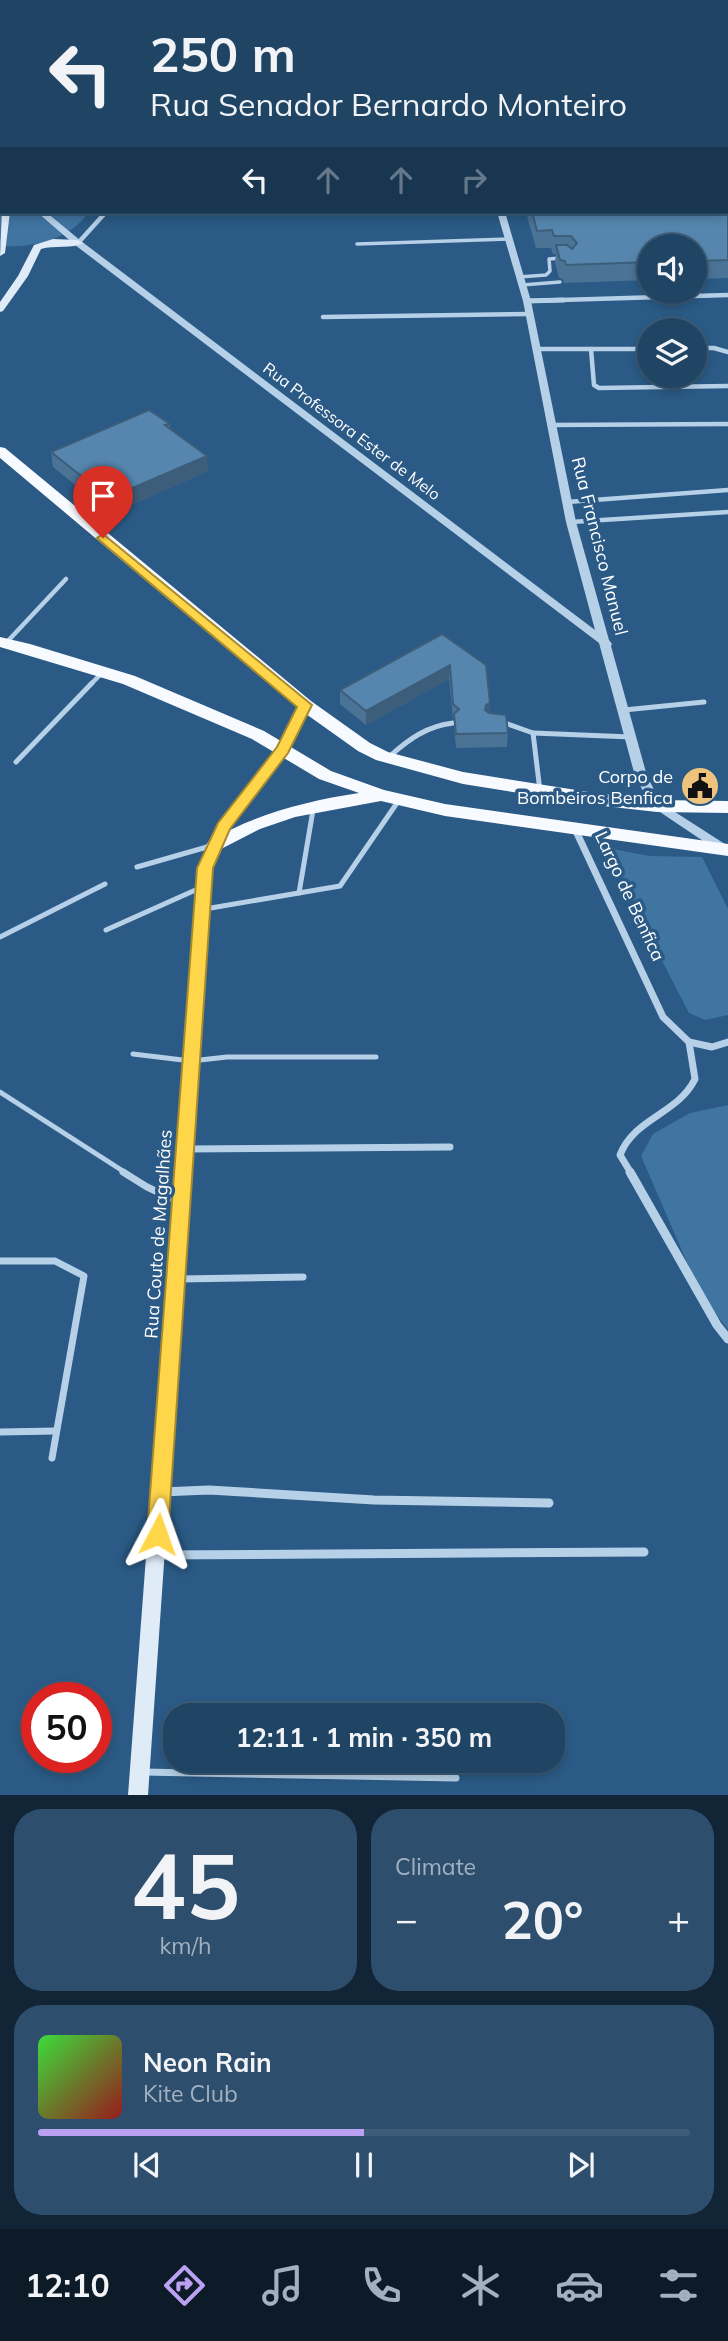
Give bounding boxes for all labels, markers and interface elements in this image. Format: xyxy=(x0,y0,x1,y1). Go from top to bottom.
text: 250 m xyxy=(150,23,296,84)
icon: left xyxy=(35,28,126,119)
text: Rua Senador Bernardo Monteiro xyxy=(150,84,627,124)
icon: left xyxy=(236,161,274,199)
icon: ahead xyxy=(309,161,347,199)
icon: ahead xyxy=(382,161,420,199)
icon: right xyxy=(455,161,493,199)
map controls xyxy=(637,234,707,388)
button: sound xyxy=(637,234,707,304)
button: layers xyxy=(637,318,707,388)
street label: Rua Professora Ester de Melo xyxy=(259,358,445,504)
street label: Rua Francisco Manuel xyxy=(567,454,633,638)
pin xyxy=(73,466,133,538)
icon: arrive xyxy=(84,477,122,515)
place label: Corpo de Bombeiros Benfica xyxy=(517,765,673,809)
public building icon: Corpo de Bombeiros Benfica xyxy=(679,765,721,807)
street label: Largo de Benfica xyxy=(590,827,670,965)
street label: Rua Couto de Magalhães xyxy=(139,1129,177,1339)
position arrow xyxy=(121,1497,195,1571)
speed limit sign: 50 xyxy=(21,1682,112,1773)
text: 12:11 · 1 min · 350 m xyxy=(236,1721,492,1754)
text: 45 xyxy=(131,1828,240,1942)
text: Climate xyxy=(395,1852,476,1881)
text: 20° xyxy=(501,1887,584,1952)
text: − xyxy=(395,1895,418,1943)
text: + xyxy=(667,1895,690,1943)
text: km/h xyxy=(159,1931,212,1960)
text: Neon Rain xyxy=(143,2046,272,2079)
text: Kite Club xyxy=(143,2079,238,2108)
icon: previous xyxy=(128,2146,166,2184)
icon: pause xyxy=(345,2146,383,2184)
icon: next xyxy=(562,2146,600,2184)
icon: directions xyxy=(160,2261,209,2310)
icon: music xyxy=(258,2261,307,2310)
icon: phone xyxy=(357,2261,406,2310)
icon: climate xyxy=(456,2261,505,2310)
icon: car xyxy=(555,2261,604,2310)
icon: filters xyxy=(654,2261,703,2310)
text: 12:10 xyxy=(25,2265,110,2305)

